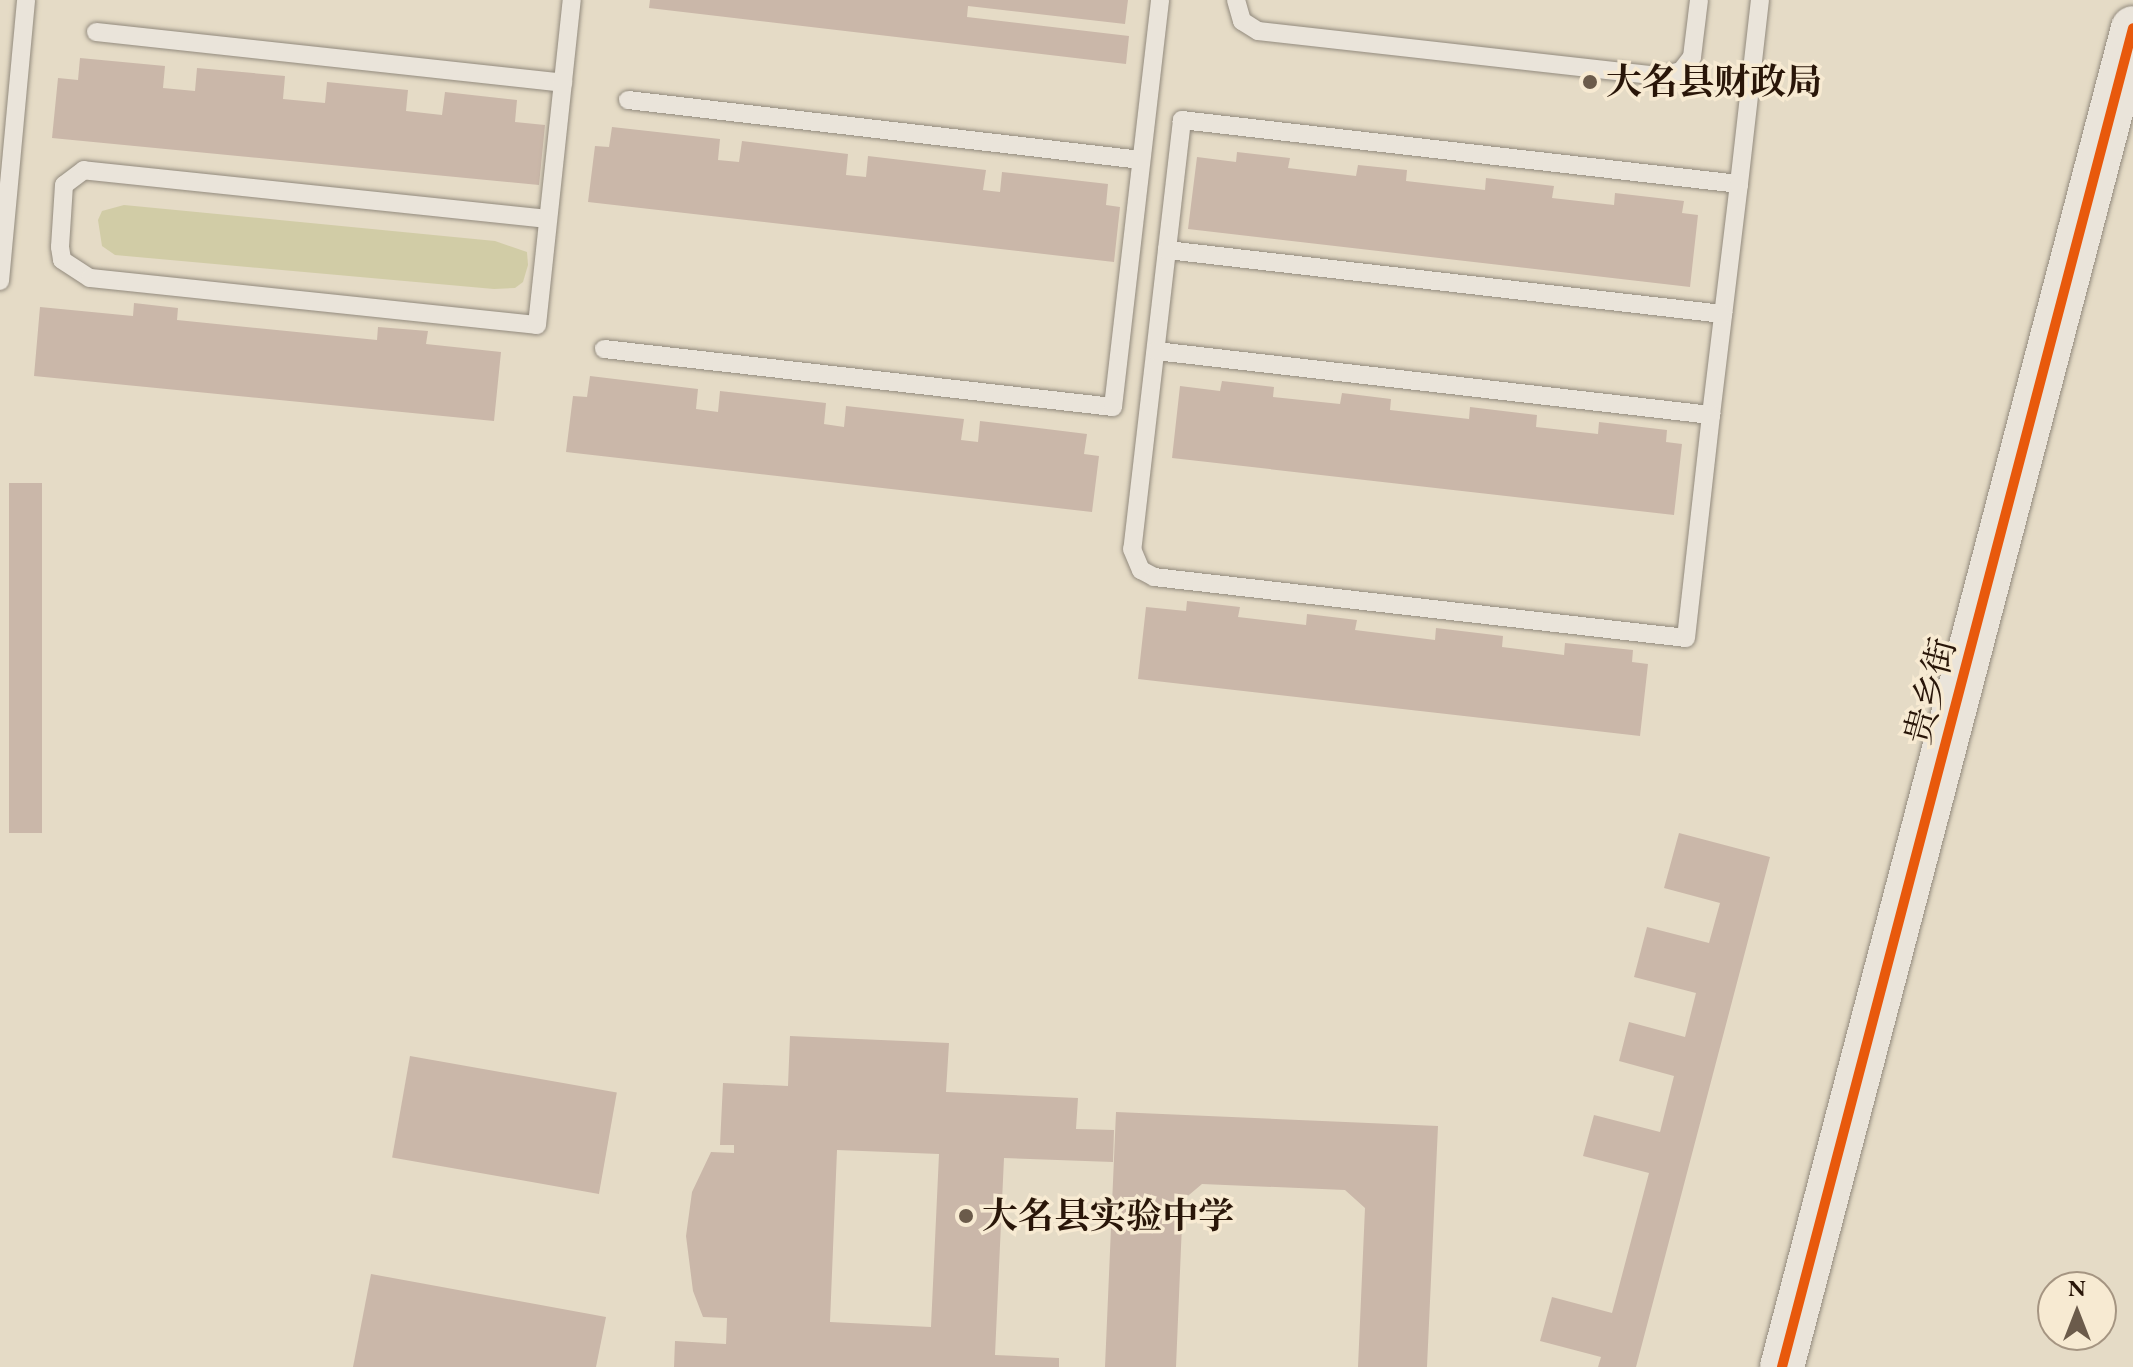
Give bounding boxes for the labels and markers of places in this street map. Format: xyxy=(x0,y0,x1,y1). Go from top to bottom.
place label: 大名县财政局 xyxy=(1606,60,1822,104)
marker: 大名县财政局 xyxy=(1581,73,1599,91)
place label: 大名县实验中学 xyxy=(982,1194,1234,1238)
marker: 大名县实验中学 xyxy=(957,1207,975,1225)

